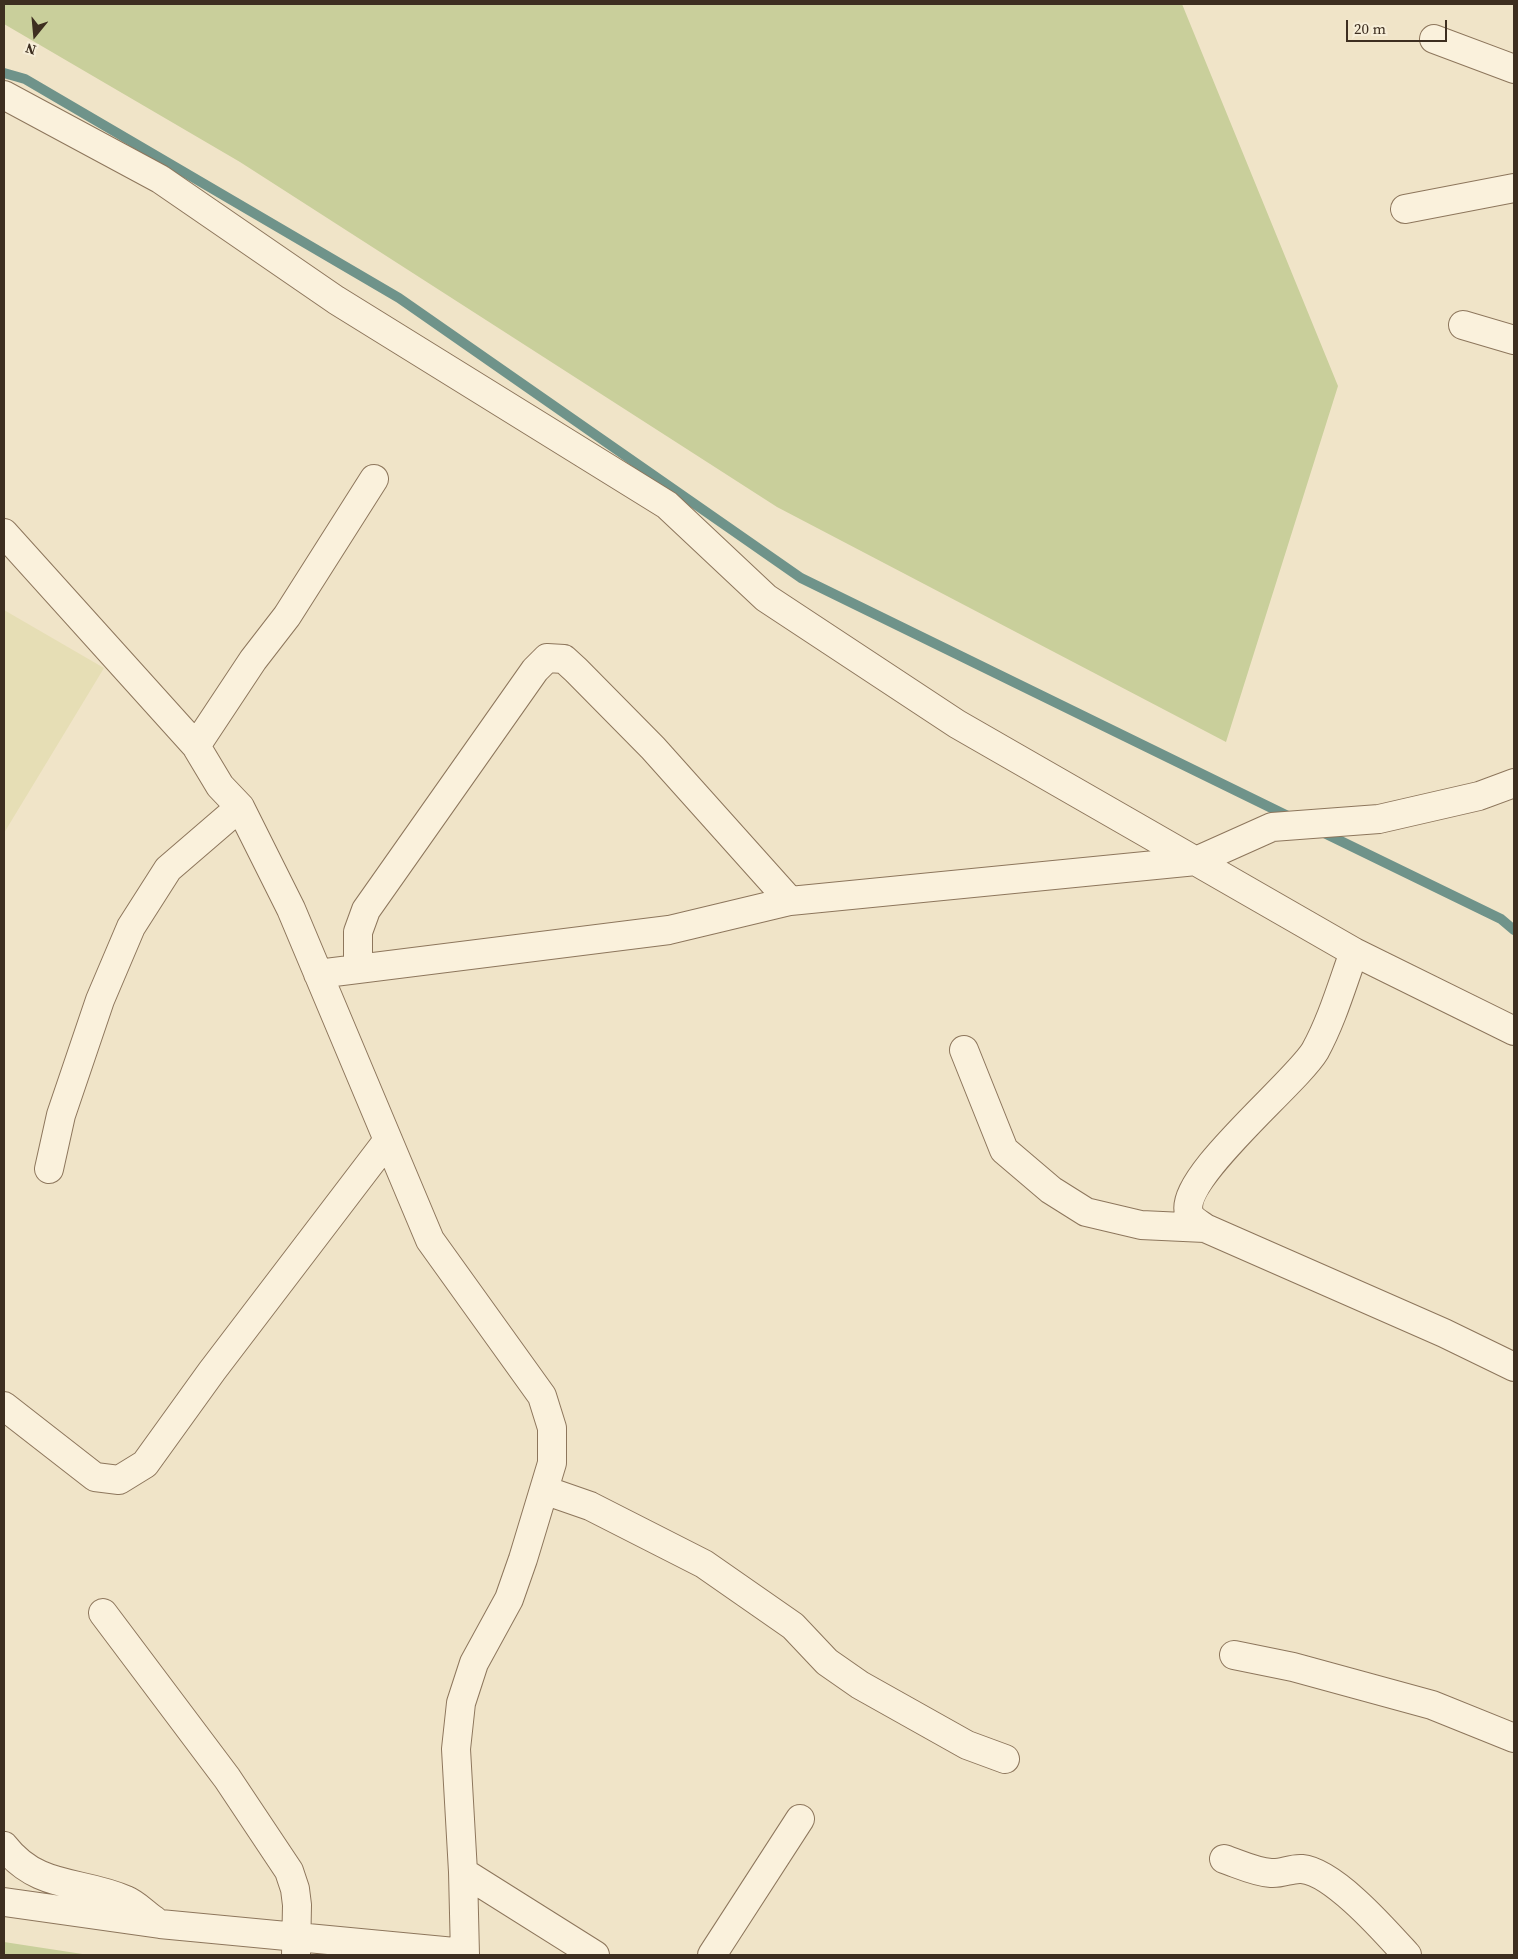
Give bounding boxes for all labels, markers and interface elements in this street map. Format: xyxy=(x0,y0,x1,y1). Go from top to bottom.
north arrow xyxy=(10,10,60,60)
scale bar xyxy=(1348,10,1449,42)
text: 20 m xyxy=(1354,18,1386,39)
text: N xyxy=(23,38,38,60)

